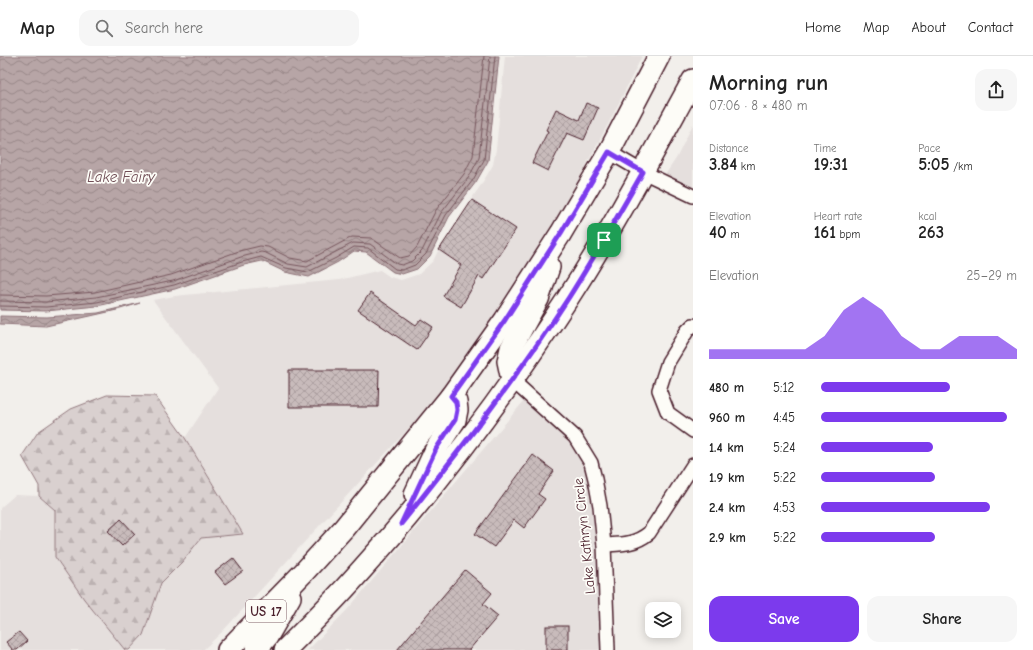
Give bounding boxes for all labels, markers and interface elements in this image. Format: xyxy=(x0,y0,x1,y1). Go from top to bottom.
search box xyxy=(79,10,359,46)
text: Map xyxy=(20,17,55,39)
icon: search xyxy=(93,17,115,39)
text: Search here xyxy=(125,19,203,37)
text: Home xyxy=(805,19,841,36)
text: Map xyxy=(863,19,889,36)
text: About xyxy=(911,19,946,36)
text: Contact xyxy=(968,19,1013,36)
button: share xyxy=(975,69,1017,111)
text: Morning run xyxy=(709,70,828,96)
text: 07:06 · 8 × 480 m xyxy=(709,98,808,113)
text: Distance xyxy=(709,142,748,155)
text: Time xyxy=(814,142,837,155)
text: Pace xyxy=(918,142,941,155)
text: 3.84 xyxy=(709,155,737,174)
text: 19:31 xyxy=(814,155,848,174)
text: 5:05 xyxy=(918,155,950,174)
text: km xyxy=(737,160,755,173)
text: /km xyxy=(950,160,973,173)
water label: Lake Fairy xyxy=(87,168,156,186)
text: Elevation xyxy=(709,210,751,223)
text: Heart rate xyxy=(814,210,862,223)
text: kcal xyxy=(918,210,937,223)
pin xyxy=(587,223,621,257)
text: 40 xyxy=(709,223,727,242)
text: 161 xyxy=(814,223,836,242)
text: 263 xyxy=(918,223,944,242)
text: m xyxy=(727,228,739,241)
text: bpm xyxy=(836,228,860,241)
icon: arrive xyxy=(593,229,615,251)
text: Elevation xyxy=(709,268,759,283)
text: 25–29 m xyxy=(967,268,1017,283)
text: 480 m xyxy=(709,380,744,395)
text: 5:12 xyxy=(773,380,794,395)
text: 960 m xyxy=(709,410,745,425)
text: 4:45 xyxy=(773,410,795,425)
text: 1.4 km xyxy=(709,440,744,455)
text: 5:24 xyxy=(773,440,795,455)
text: 1.9 km xyxy=(709,470,745,485)
text: 5:22 xyxy=(773,470,796,485)
street label: Lake Kathryn Circle xyxy=(570,477,599,595)
text: 2.4 km xyxy=(709,500,745,515)
text: 4:53 xyxy=(773,500,795,515)
text: 2.9 km xyxy=(709,530,746,545)
text: 5:22 xyxy=(773,530,796,545)
button: Save xyxy=(709,596,859,642)
button: Share xyxy=(867,596,1017,642)
road number: US 17 xyxy=(246,600,286,622)
map controls xyxy=(645,602,681,638)
button: layers xyxy=(645,602,681,638)

